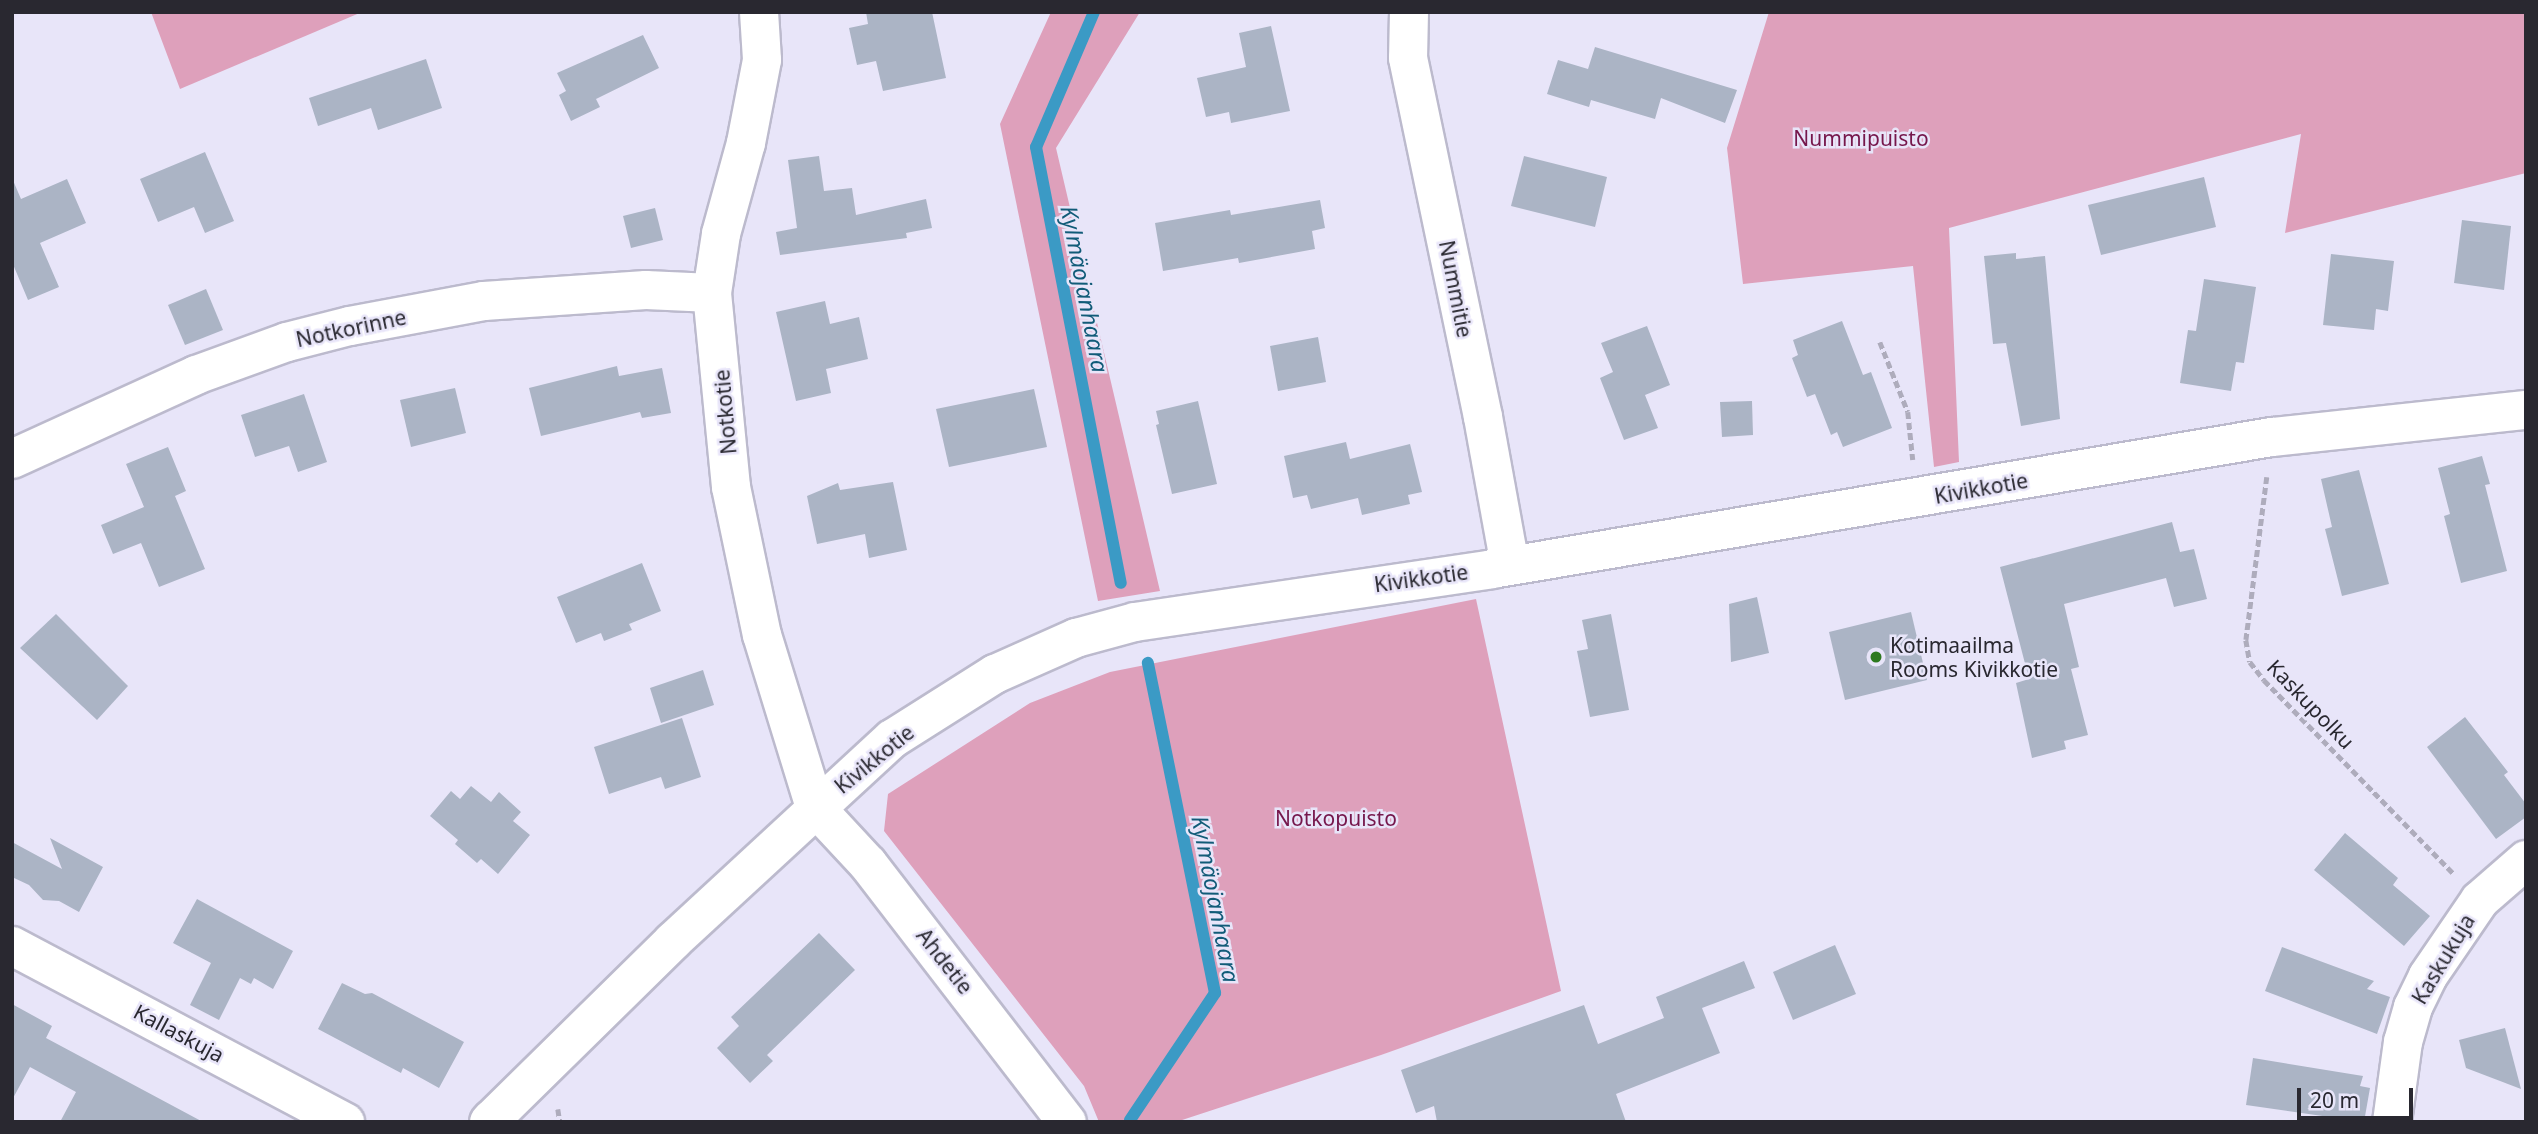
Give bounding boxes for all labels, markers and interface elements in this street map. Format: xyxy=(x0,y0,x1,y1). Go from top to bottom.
park label: Nummipuisto xyxy=(1793,125,1929,151)
water label: Kylmäojanhaara xyxy=(1055,203,1115,375)
street label: Nummitie xyxy=(1434,238,1478,340)
street label: Notkorinne xyxy=(294,304,408,352)
street label: Notkotie xyxy=(709,369,741,455)
street label: Kivikkotie xyxy=(1932,467,2030,509)
street label: Kivikkotie xyxy=(1372,559,1470,597)
place label: Kotimaailma Rooms Kivikkotie xyxy=(1890,632,2058,682)
marker: Kotimaailma Rooms Kivikkotie xyxy=(1868,649,1884,665)
street label: Kaskupolku xyxy=(2262,654,2360,754)
street label: Kivikkotie xyxy=(829,719,919,799)
park label: Notkopuisto xyxy=(1275,805,1397,831)
water label: Kylmäojanhaara xyxy=(1186,813,1246,985)
street label: Kaskukuja xyxy=(2406,909,2480,1009)
street label: Ahdetie xyxy=(912,923,978,999)
street label: Kallaskuja xyxy=(129,999,229,1067)
scale bar xyxy=(2300,1074,2416,1118)
text: 20 m xyxy=(2310,1086,2359,1114)

